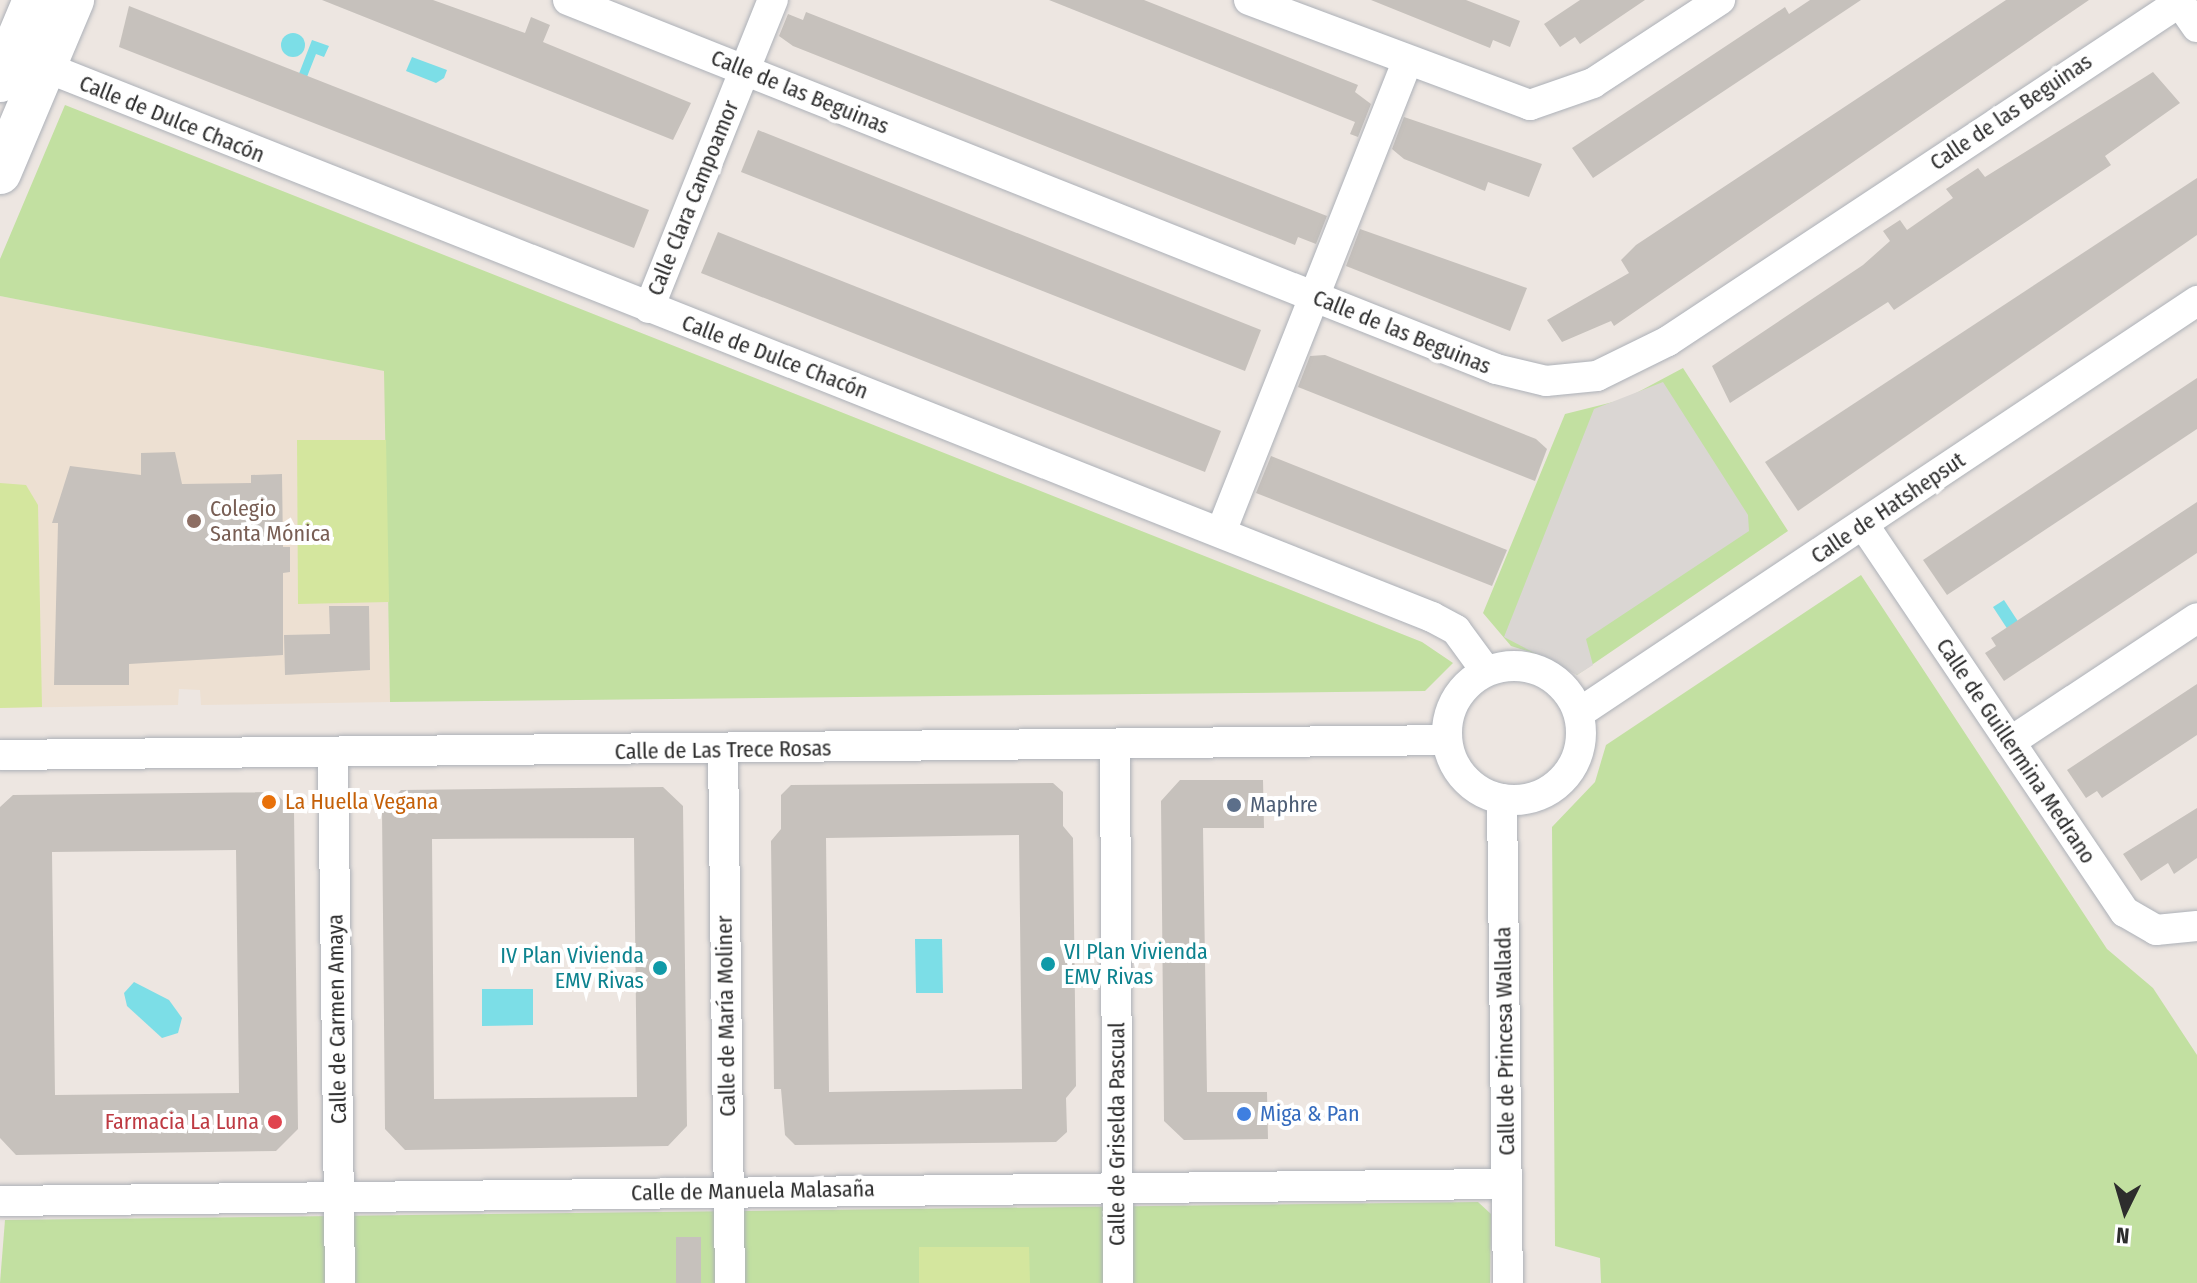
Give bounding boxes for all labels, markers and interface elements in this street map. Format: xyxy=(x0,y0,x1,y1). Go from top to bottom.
street label: Calle de las Beguinas xyxy=(707,44,893,140)
street label: Calle de las Beguinas xyxy=(1925,48,2097,176)
street label: Calle de Dulce Chacón xyxy=(76,70,268,168)
street label: Calle Clara Campoamor xyxy=(642,97,744,299)
street label: Calle de las Beguinas xyxy=(1309,284,1495,380)
street label: Calle de Dulce Chacón xyxy=(678,309,872,405)
street label: Calle de Hatshepsut xyxy=(1806,447,1970,569)
place label: Colegio Santa Mónica xyxy=(210,495,331,546)
marker: Colegio Santa Mónica xyxy=(185,512,203,530)
street label: Calle de Guillermina Medrano xyxy=(1931,633,2101,869)
street label: Calle de Las Trece Rosas xyxy=(614,735,832,765)
place label: La Huella Vegana xyxy=(285,789,438,815)
place label: Maphre xyxy=(1250,792,1318,818)
marker: La Huella Vegana xyxy=(260,793,278,811)
marker: Maphre xyxy=(1225,796,1243,814)
street label: Calle de Carmen Amaya xyxy=(322,914,352,1124)
street label: Calle de María Moliner xyxy=(711,915,741,1117)
street label: Calle de Princesa Wallada xyxy=(1490,926,1520,1156)
place label: VI Plan Vivienda EMV Rivas xyxy=(1064,938,1208,990)
place label: IV Plan Vivienda EMV Rivas xyxy=(500,942,644,994)
marker: VI Plan Vivienda EMV Rivas xyxy=(1039,955,1057,973)
marker: IV Plan Vivienda EMV Rivas xyxy=(651,959,669,977)
street label: Calle de Griselda Pascual xyxy=(1104,1022,1130,1246)
place label: Miga & Pan xyxy=(1260,1101,1360,1127)
marker: Miga & Pan xyxy=(1235,1105,1253,1123)
place label: Farmacia La Luna xyxy=(105,1109,259,1135)
marker: Farmacia La Luna xyxy=(266,1113,284,1131)
north arrow xyxy=(2085,1171,2165,1251)
street label: Calle de Manuela Malasaña xyxy=(631,1176,875,1206)
text: N xyxy=(2115,1221,2131,1249)

